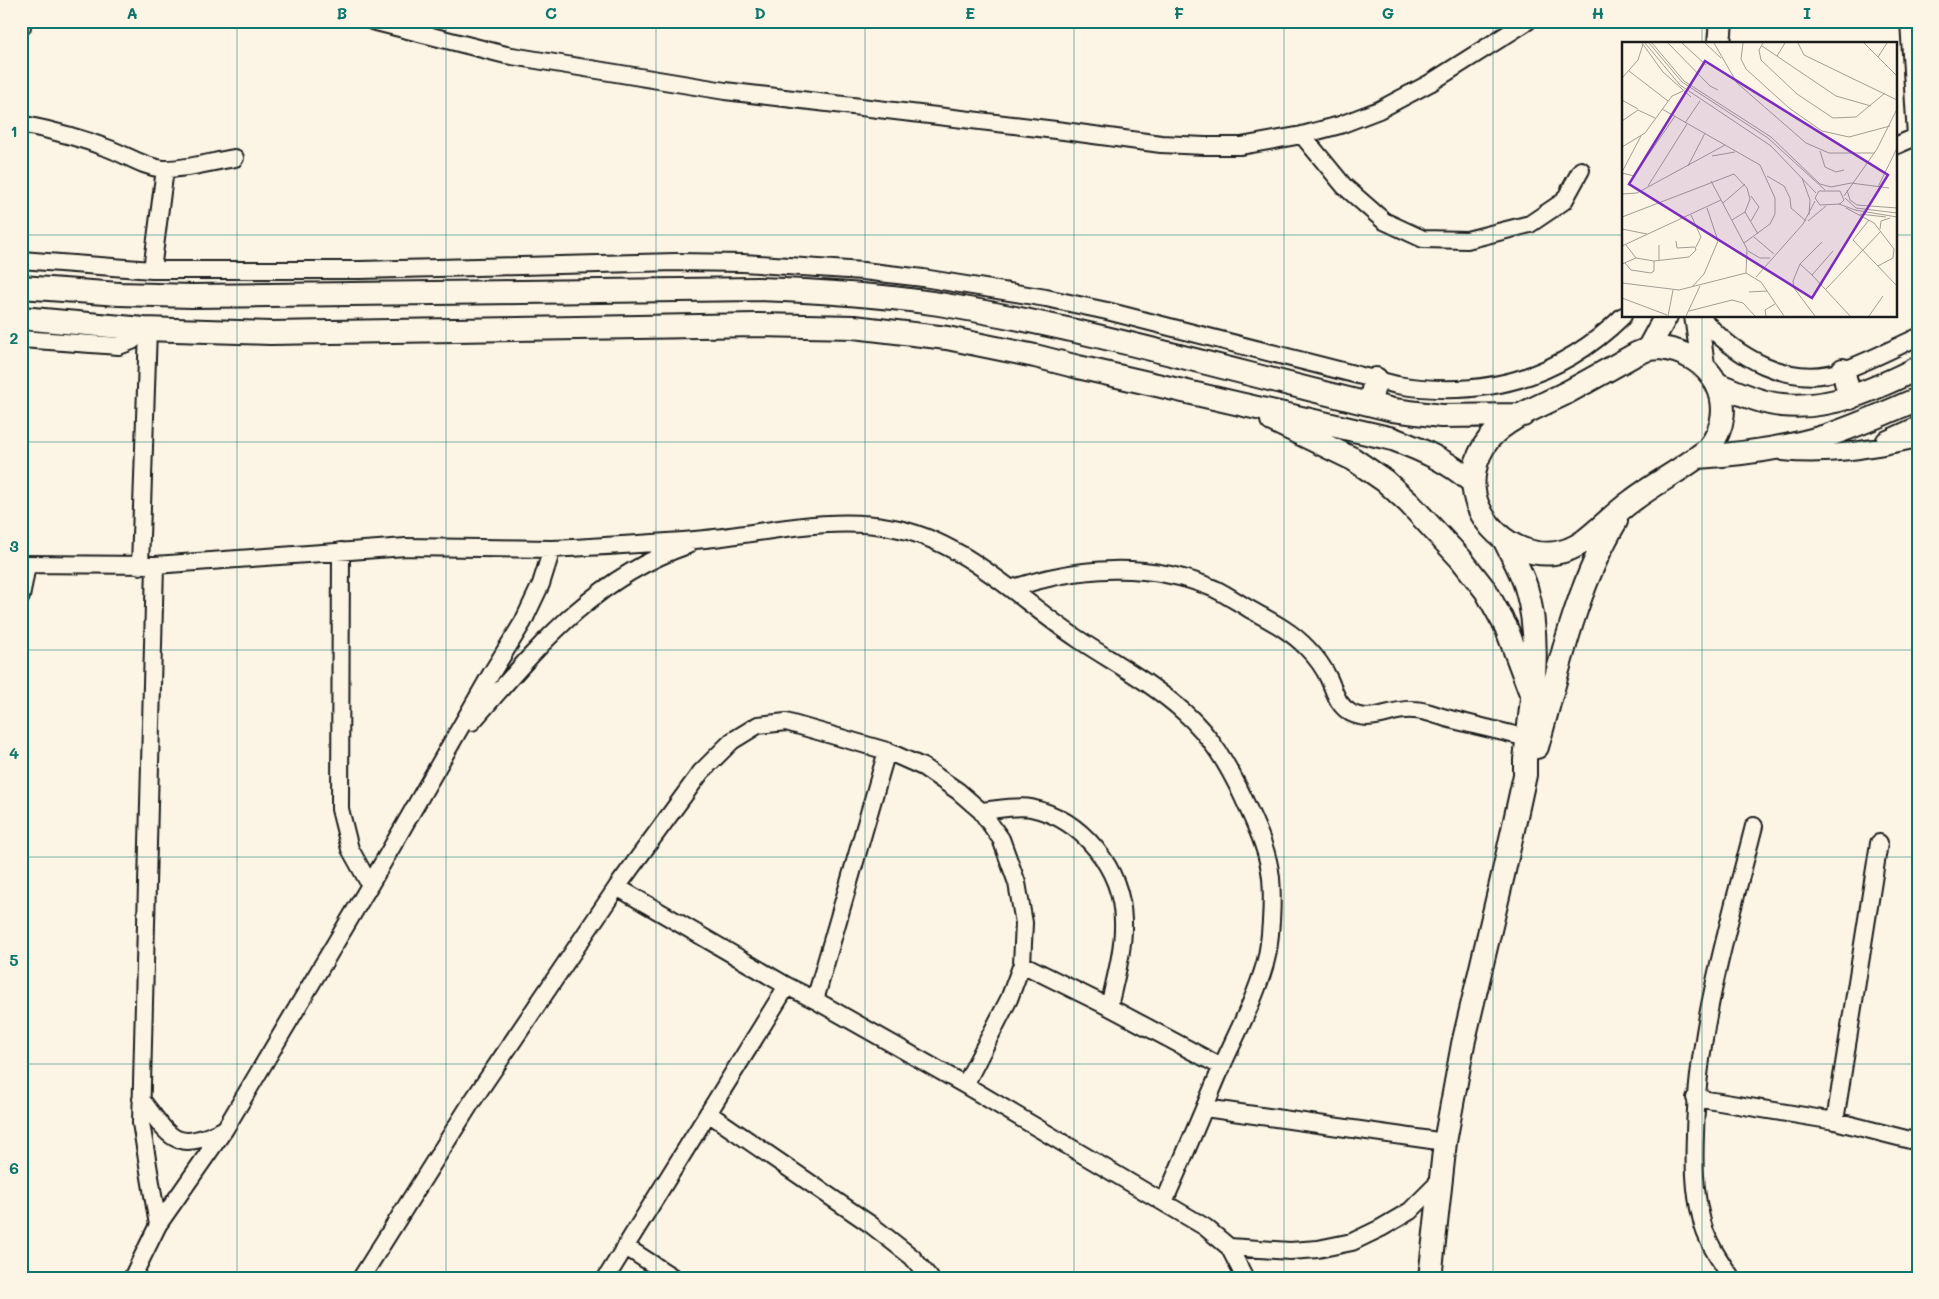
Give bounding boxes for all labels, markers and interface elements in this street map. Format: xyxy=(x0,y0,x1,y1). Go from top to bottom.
text: A xyxy=(126,2,138,23)
text: B xyxy=(337,2,347,23)
text: C xyxy=(545,2,557,23)
text: D xyxy=(754,2,766,23)
text: E xyxy=(965,2,975,23)
text: F xyxy=(1174,2,1184,23)
text: G xyxy=(1382,2,1394,23)
text: H xyxy=(1592,2,1604,23)
text: I xyxy=(1803,2,1811,23)
inset map xyxy=(1622,42,1896,318)
text: 1 xyxy=(10,120,18,141)
text: 2 xyxy=(10,327,19,348)
text: 3 xyxy=(9,535,19,556)
text: 4 xyxy=(9,742,19,763)
text: 5 xyxy=(9,949,19,970)
text: 6 xyxy=(9,1157,19,1178)

